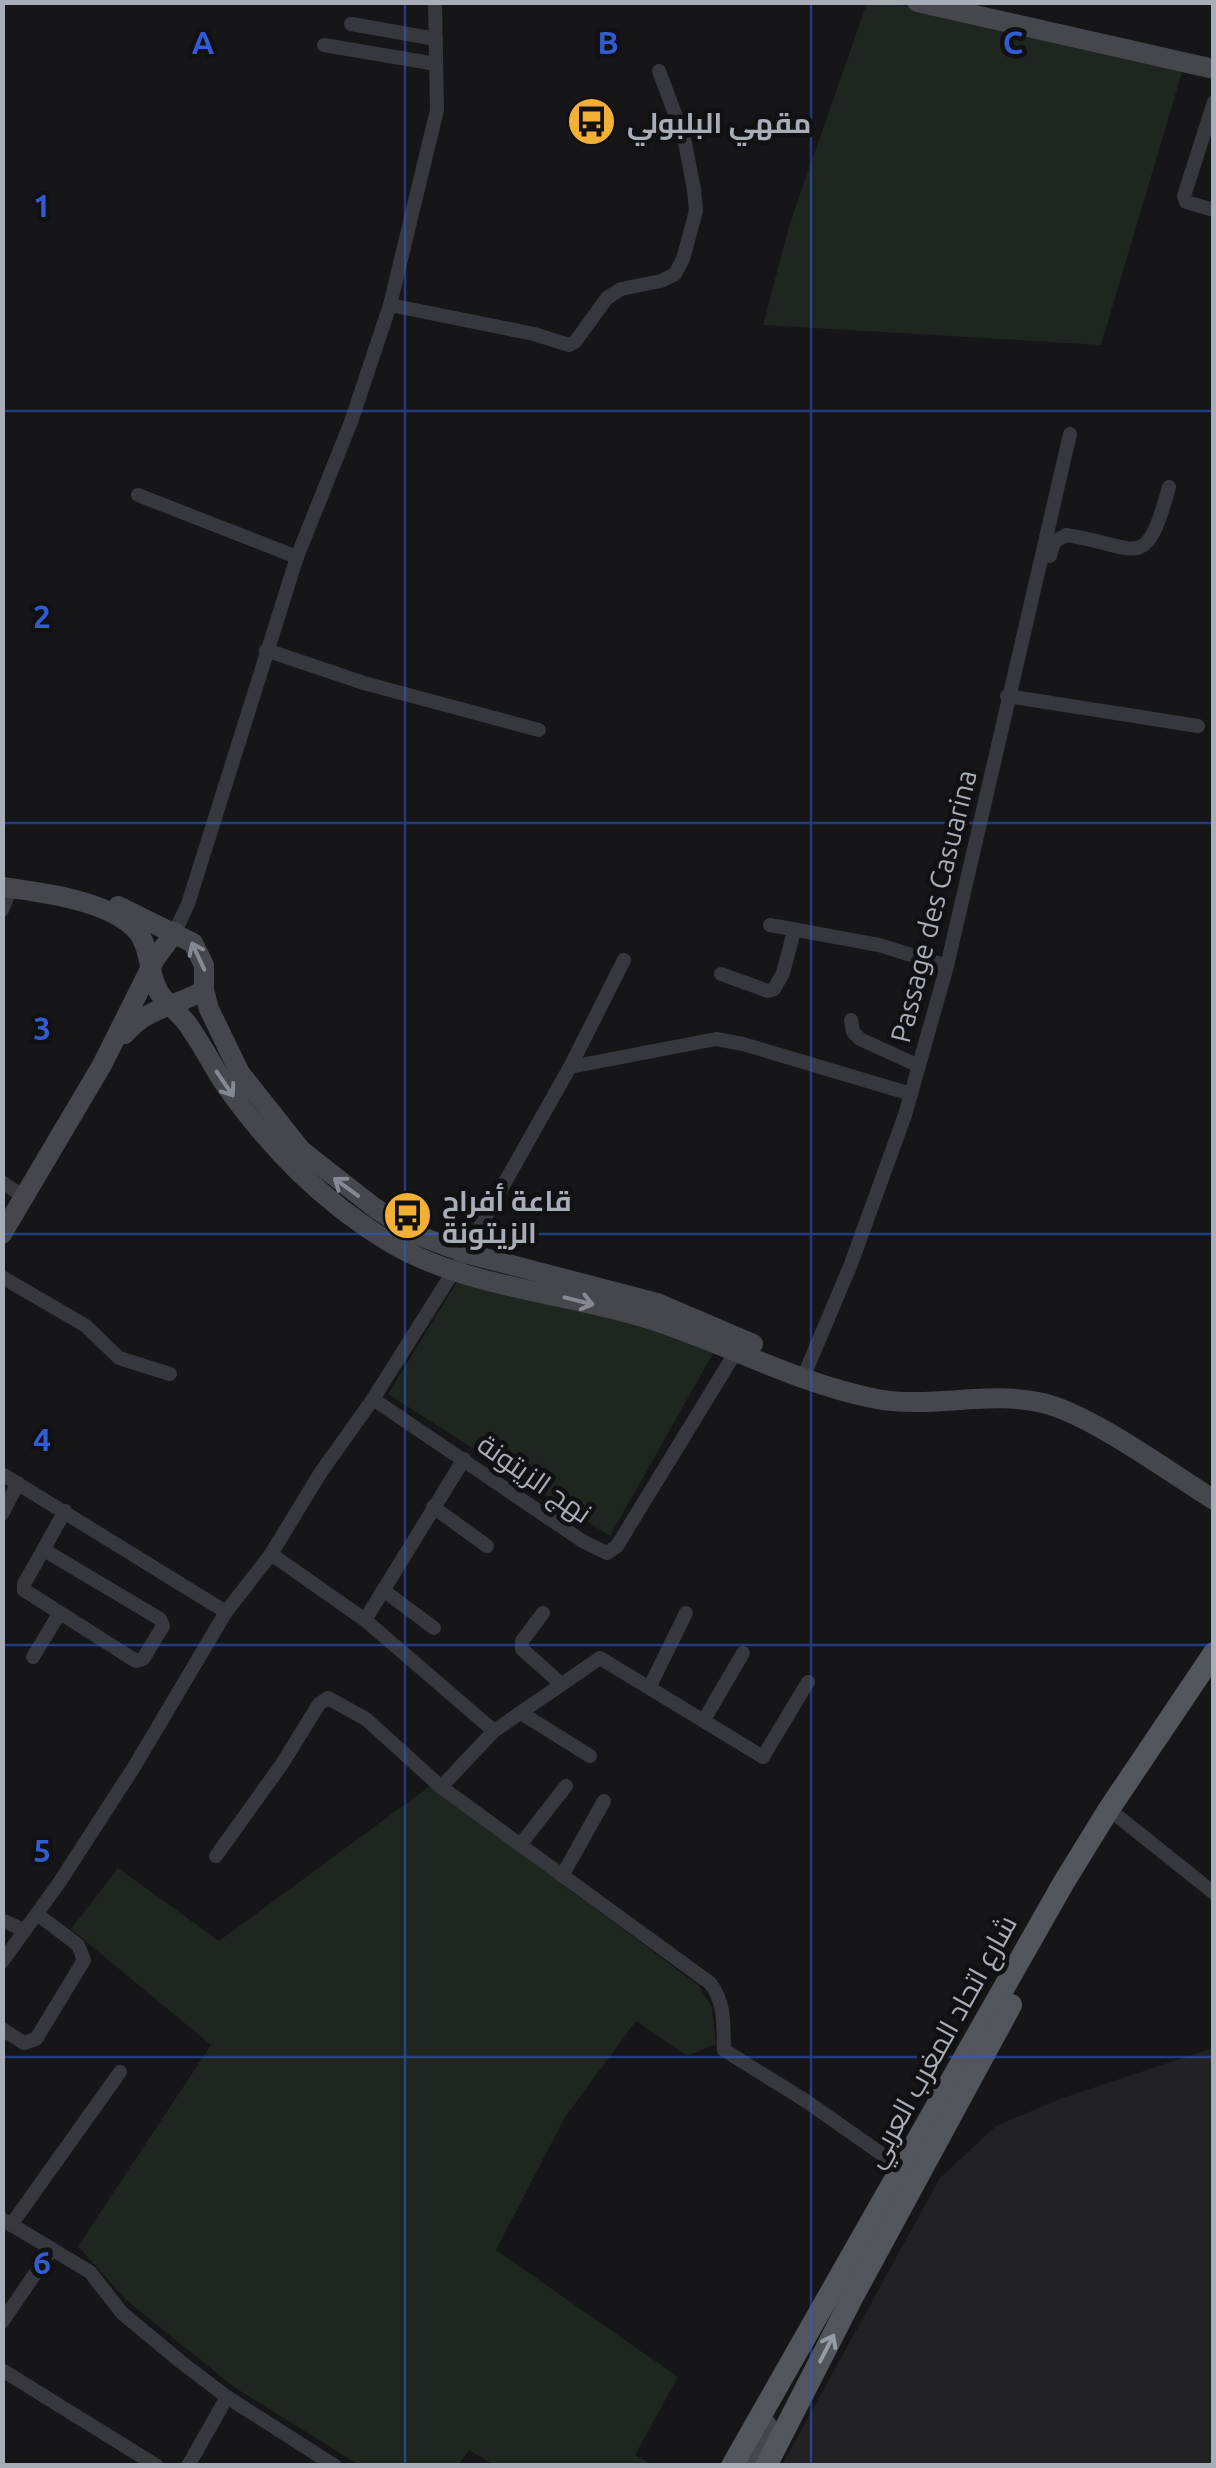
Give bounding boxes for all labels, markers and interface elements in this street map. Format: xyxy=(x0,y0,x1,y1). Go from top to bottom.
text: A xyxy=(192,24,215,60)
text: B xyxy=(597,24,619,60)
text: C xyxy=(1003,24,1023,60)
bus stop icon: مقهي البلبولي xyxy=(566,96,618,148)
place label: مقهي البلبولي xyxy=(627,107,811,146)
text: 1 xyxy=(33,187,51,223)
text: 2 xyxy=(33,598,51,634)
street label: Passage des Casuarina xyxy=(884,766,982,1046)
one-way arrow xyxy=(187,942,206,972)
text: 3 xyxy=(33,1010,51,1046)
one-way arrow xyxy=(215,1069,236,1097)
one-way arrow xyxy=(332,1177,360,1198)
place label: قاعة أفراح الزيتونة xyxy=(442,1183,572,1250)
bus stop icon: قاعة أفراح الزيتونة xyxy=(381,1190,433,1242)
one-way arrow xyxy=(563,1293,594,1312)
text: 4 xyxy=(33,1421,51,1457)
street label: نهج الزيتونة xyxy=(470,1428,598,1532)
text: 5 xyxy=(33,1832,51,1868)
street label: شارع اتحاد المغرب العربي xyxy=(858,1910,1028,2176)
text: 6 xyxy=(33,2244,51,2280)
one-way arrow xyxy=(818,2333,837,2363)

